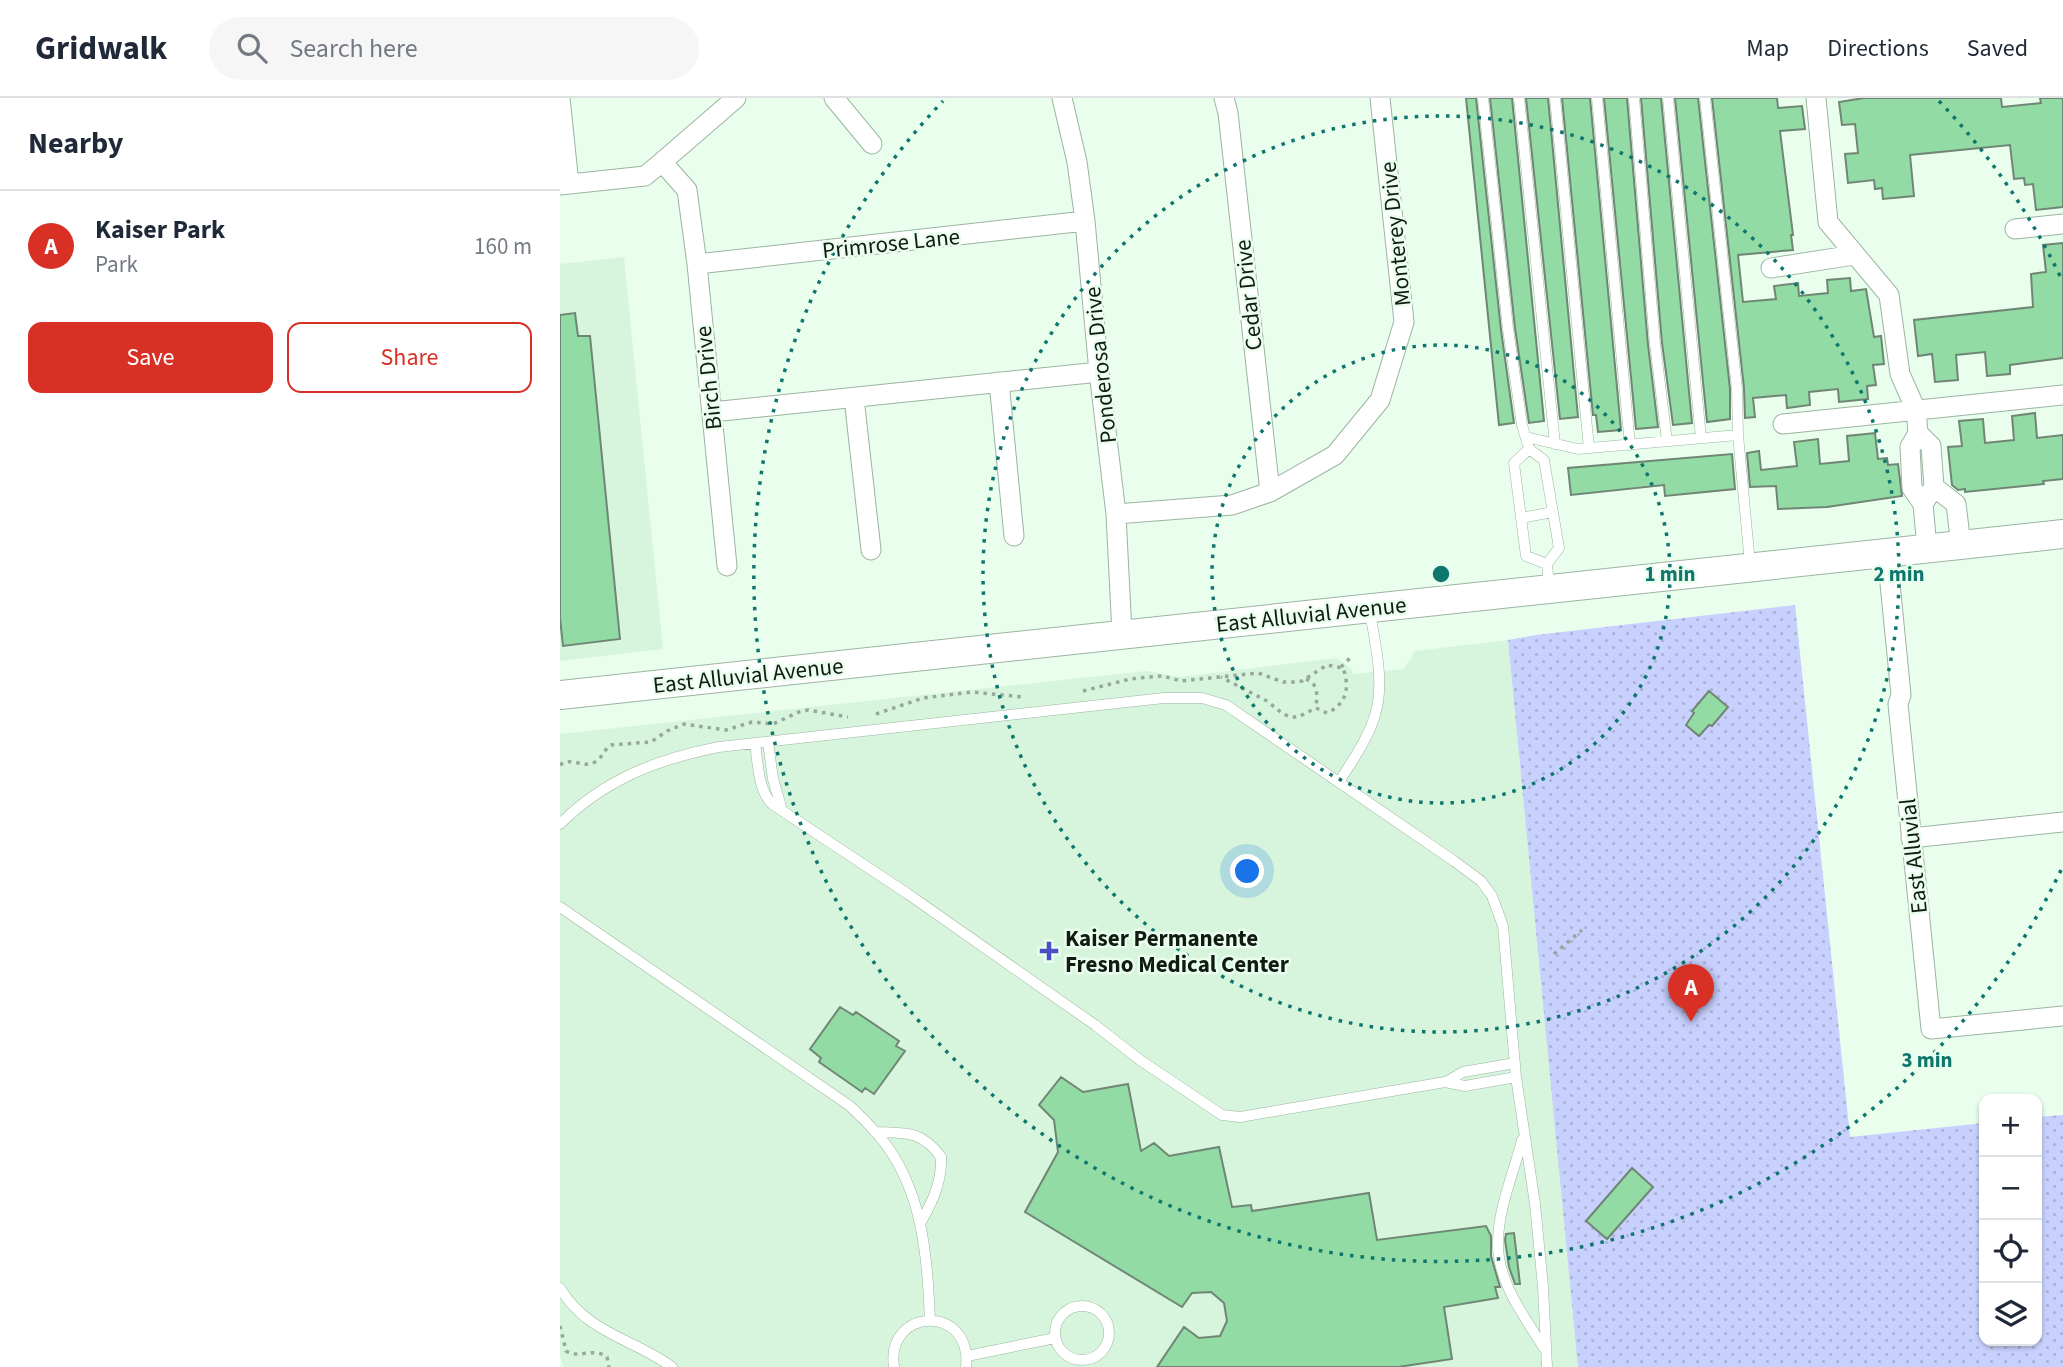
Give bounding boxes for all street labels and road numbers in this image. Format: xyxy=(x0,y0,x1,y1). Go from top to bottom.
street label: Monterey Drive xyxy=(1372,160,1419,308)
street label: Primrose Lane xyxy=(821,220,962,267)
street label: Cedar Drive xyxy=(1226,238,1271,352)
street label: Ponderosa Drive xyxy=(1076,285,1125,445)
street label: Birch Drive xyxy=(687,324,730,432)
street label: East Alluvial Avenue xyxy=(1214,588,1408,641)
street label: East Alluvial Avenue xyxy=(651,649,845,702)
street label: East Alluvial xyxy=(1891,797,1936,915)

